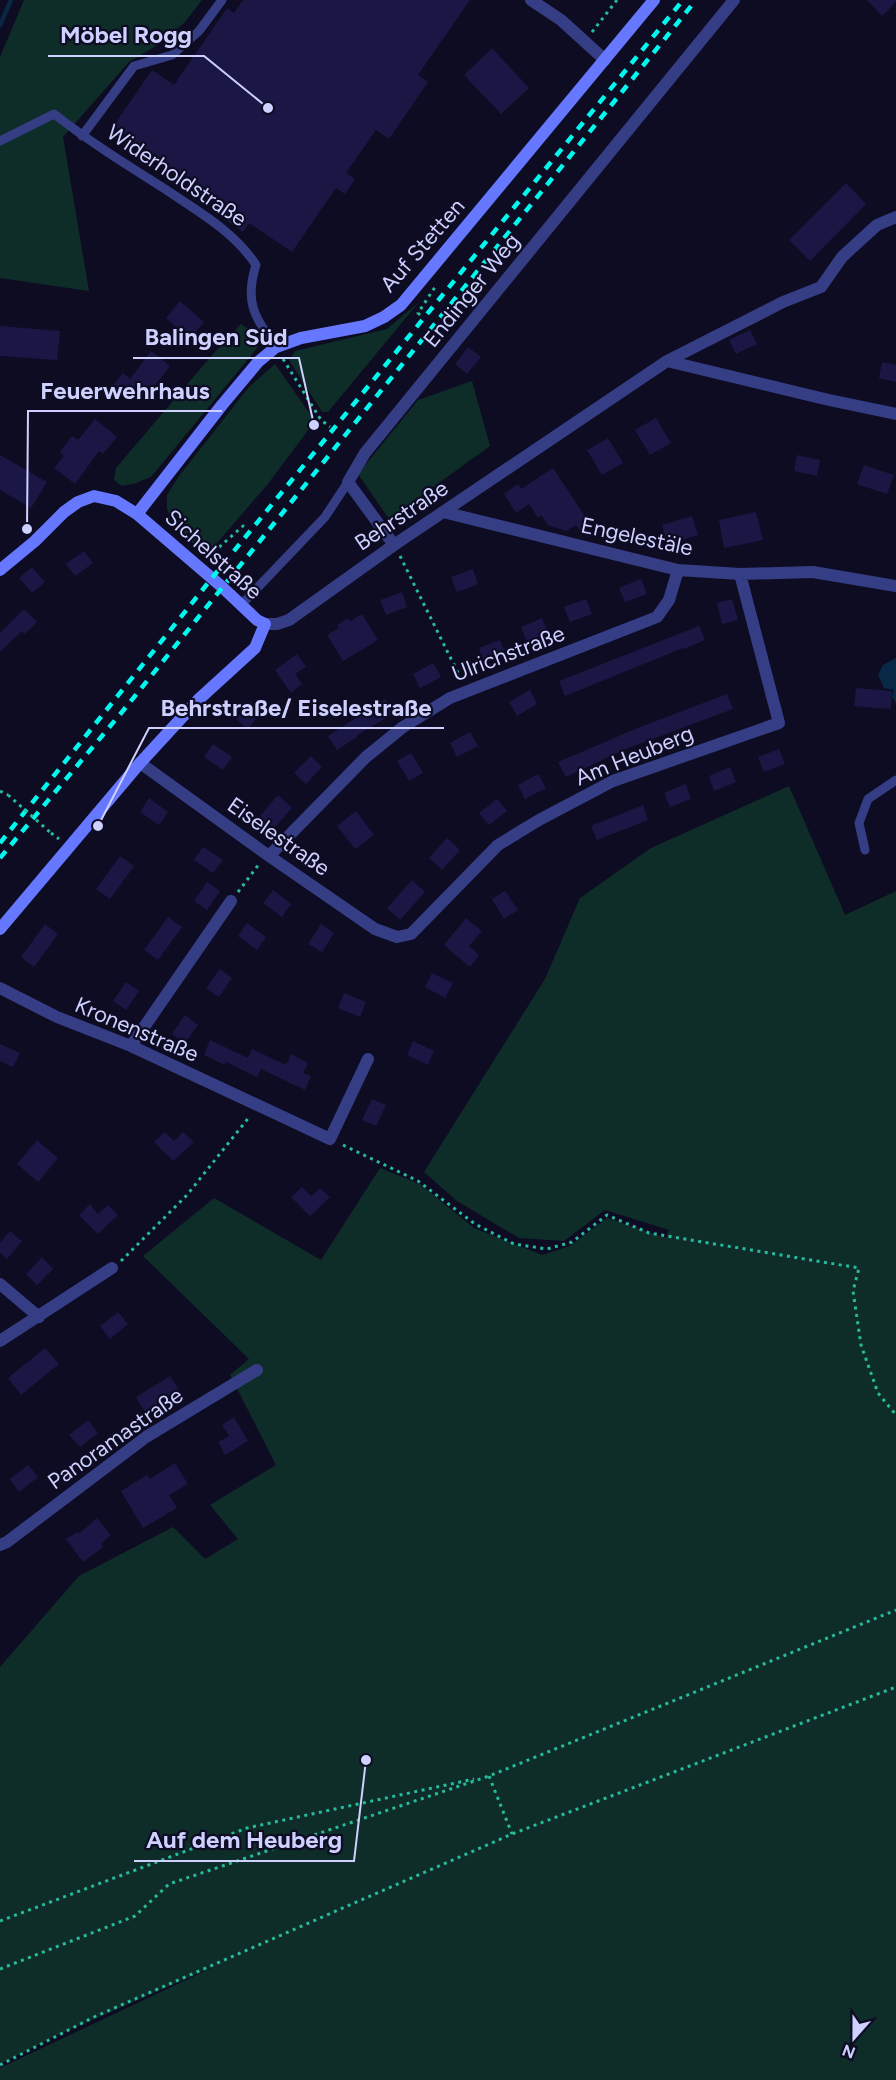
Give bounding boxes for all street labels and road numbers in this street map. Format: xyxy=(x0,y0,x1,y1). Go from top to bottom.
street label: Widerholdstraße xyxy=(102,119,252,232)
street label: Auf Stetten xyxy=(374,193,470,298)
street label: Endinger Weg xyxy=(417,228,525,353)
street label: Behrstraße xyxy=(349,474,453,556)
street label: Sichelstraße xyxy=(160,504,268,605)
street label: Engelestäle xyxy=(578,511,695,562)
street label: Ulrichstraße xyxy=(448,620,568,687)
street label: Am Heuberg xyxy=(571,720,697,791)
street label: Eiselestraße xyxy=(222,791,335,882)
street label: Kronenstraße xyxy=(71,991,203,1068)
street label: Panoramastraße xyxy=(42,1382,188,1495)

